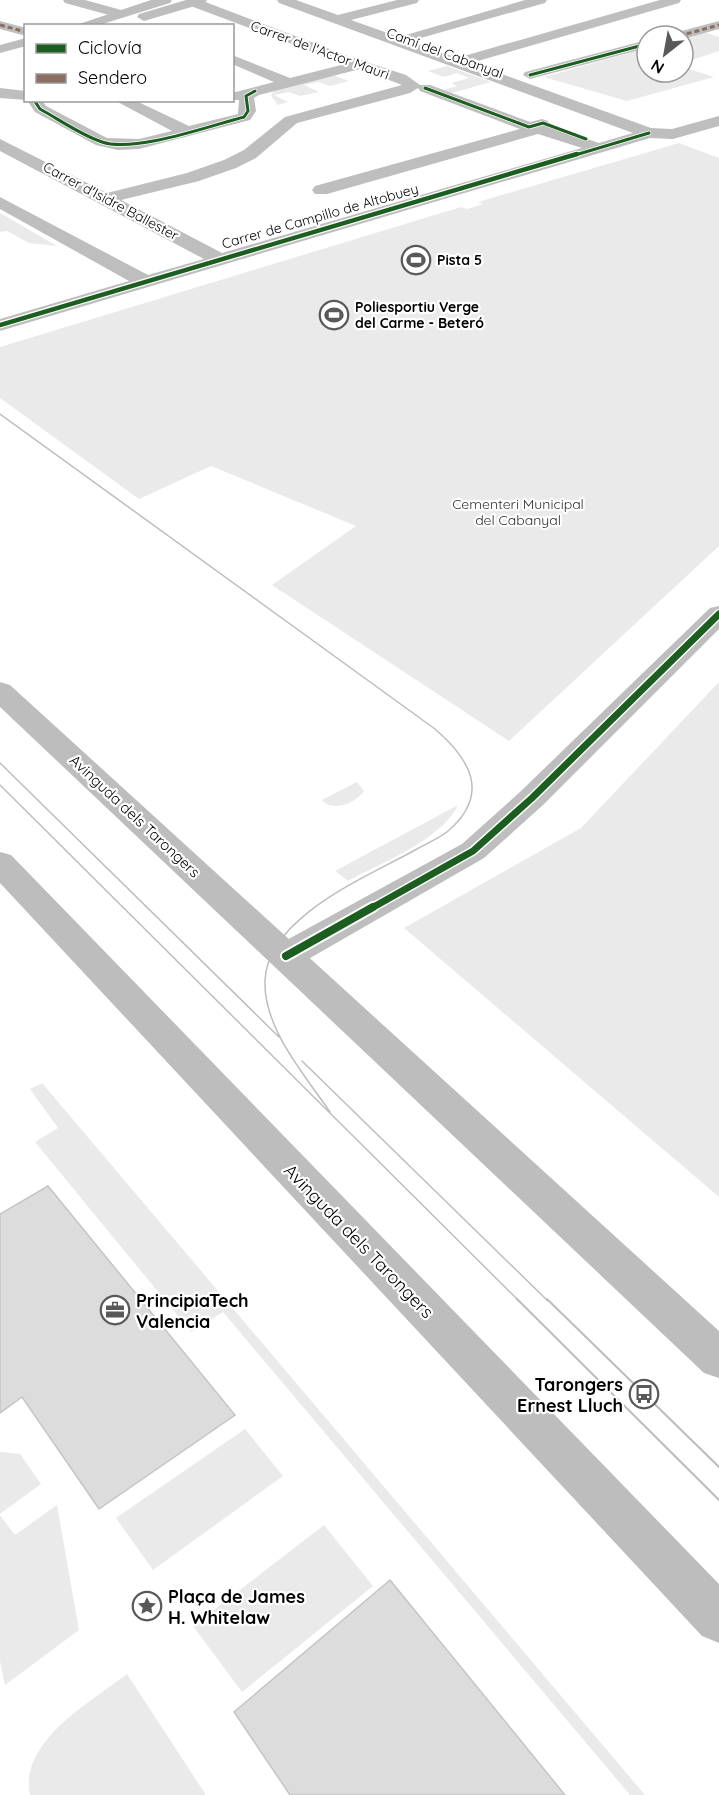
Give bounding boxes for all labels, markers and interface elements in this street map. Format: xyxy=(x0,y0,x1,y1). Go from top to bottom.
street label: Carrer de l'Actor Mauri xyxy=(248,17,392,83)
legend xyxy=(24,24,234,102)
street label: Camí del Cabanyal xyxy=(384,24,506,82)
north arrow xyxy=(635,24,695,84)
text: Ciclovía xyxy=(78,36,142,59)
text: N xyxy=(647,55,667,78)
text: Sendero xyxy=(78,66,147,89)
street label: Carrer d'Isidre Ballester xyxy=(40,158,182,245)
street label: Carrer de Campillo de Altobuey xyxy=(220,179,420,253)
sports icon: Pista 5 xyxy=(400,244,432,276)
place label: Pista 5 xyxy=(437,251,482,269)
place label: Poliesportiu Verge del Carme - Beteró xyxy=(355,298,484,332)
sports icon: Poliesportiu Verge del Carme - Beteró xyxy=(318,299,350,331)
park label: Cementeri Municipal del Cabanyal xyxy=(452,495,584,529)
street label: Avinguda dels Tarongers xyxy=(66,751,204,881)
street label: Avinguda dels Tarongers xyxy=(279,1159,439,1323)
place label: PrincipiaTech Valencia xyxy=(136,1289,249,1333)
office icon: PrincipiaTech Valencia xyxy=(99,1294,131,1326)
place label: Tarongers Ernest Lluch xyxy=(517,1373,623,1417)
bus stop icon: Tarongers Ernest Lluch xyxy=(628,1378,660,1410)
place label: Plaça de James H. Whitelaw xyxy=(168,1585,305,1629)
place icon: Plaça de James H. Whitelaw xyxy=(131,1590,163,1622)

